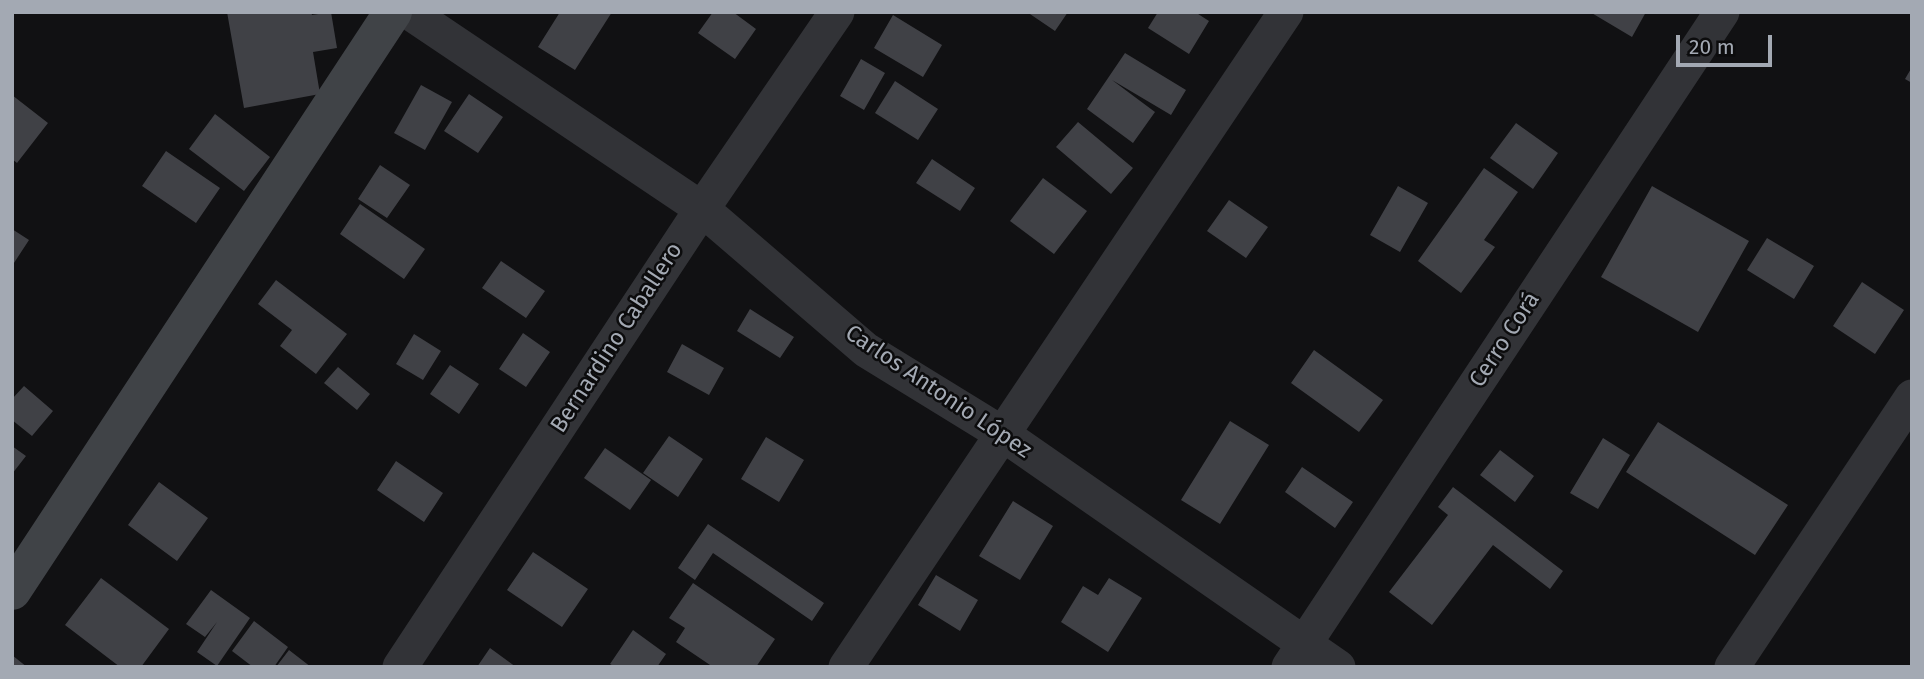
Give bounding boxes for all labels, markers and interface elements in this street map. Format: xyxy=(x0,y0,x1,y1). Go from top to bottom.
scale bar xyxy=(1679,21,1775,65)
text: 20 m xyxy=(1689,34,1735,60)
street label: Bernardino Caballero xyxy=(545,238,689,438)
street label: Cerro Corá xyxy=(1464,287,1546,393)
street label: Carlos Antonio López xyxy=(840,319,1036,465)

